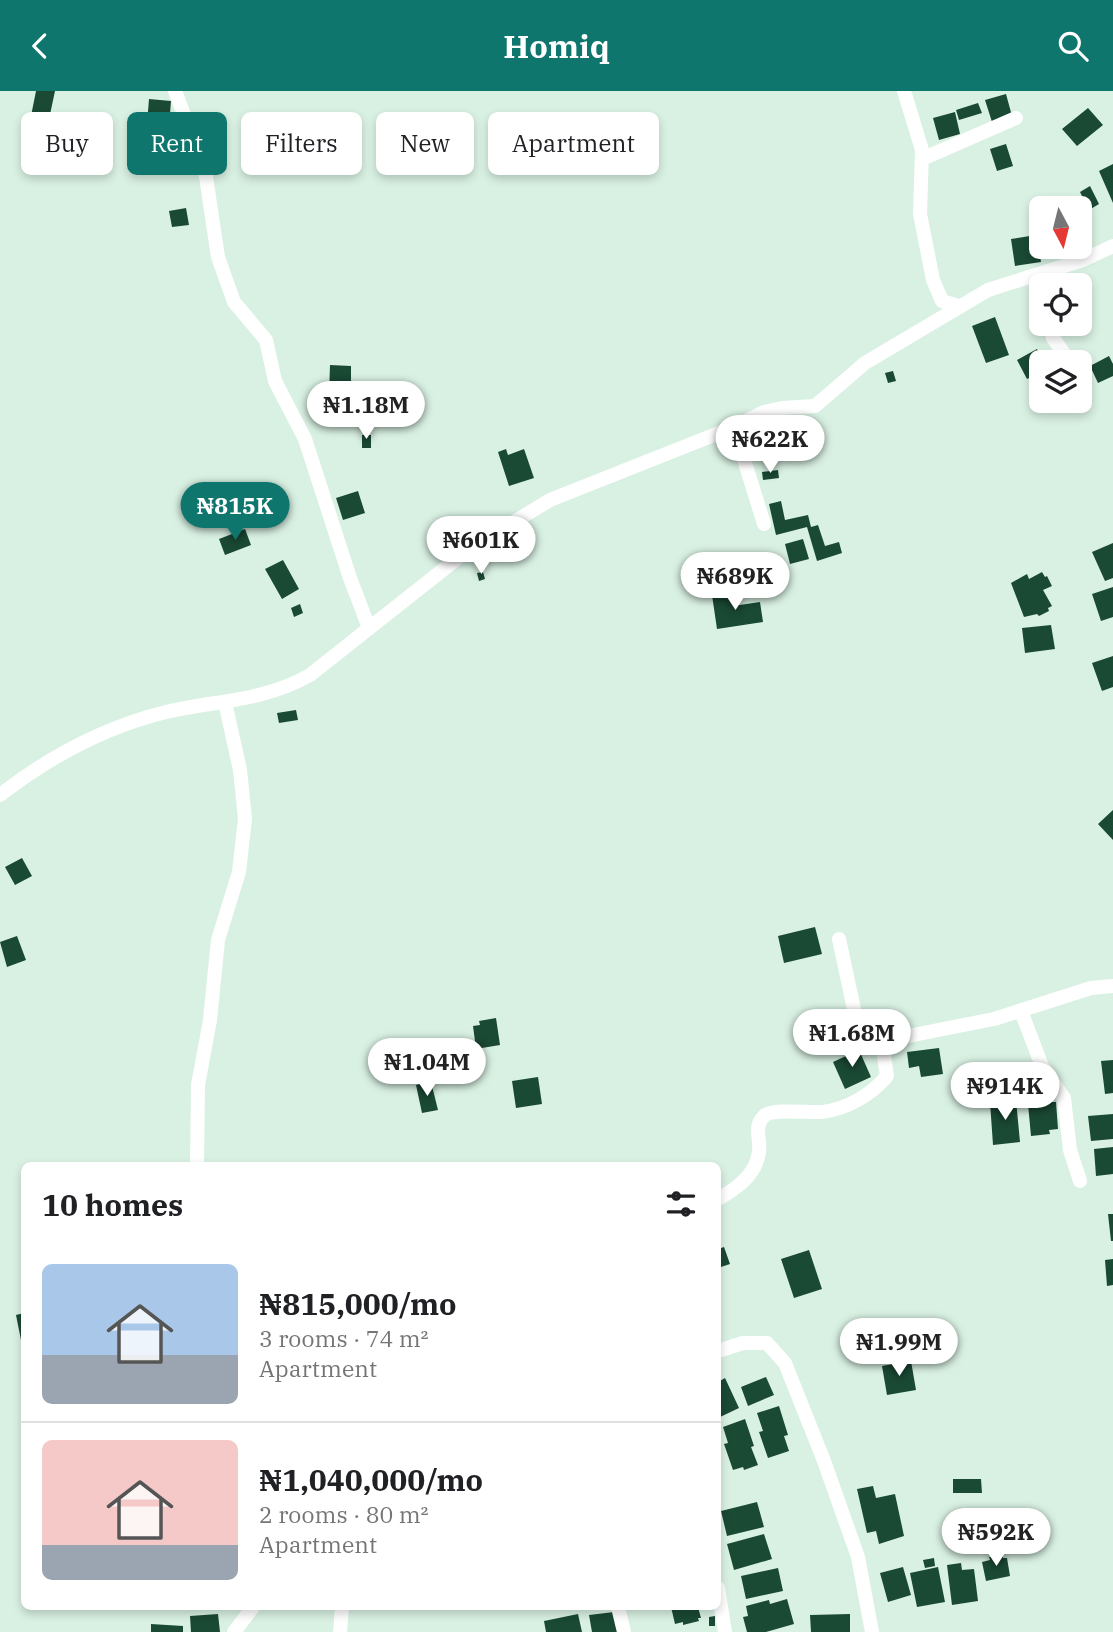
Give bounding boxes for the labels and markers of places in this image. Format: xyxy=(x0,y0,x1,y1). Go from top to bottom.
pin: ₦1.18M xyxy=(309,381,423,441)
pin: ₦622K xyxy=(721,415,819,475)
pin: ₦815K xyxy=(186,483,284,542)
pin: ₦601K xyxy=(432,517,530,576)
pin: ₦689K xyxy=(686,553,784,612)
pin: ₦1.68M xyxy=(795,1009,909,1069)
pin: ₦1.04M xyxy=(370,1039,484,1098)
pin: ₦914K xyxy=(956,1063,1054,1122)
pin: ₦1.99M xyxy=(842,1319,956,1378)
pin: ₦592K xyxy=(947,1509,1045,1568)

